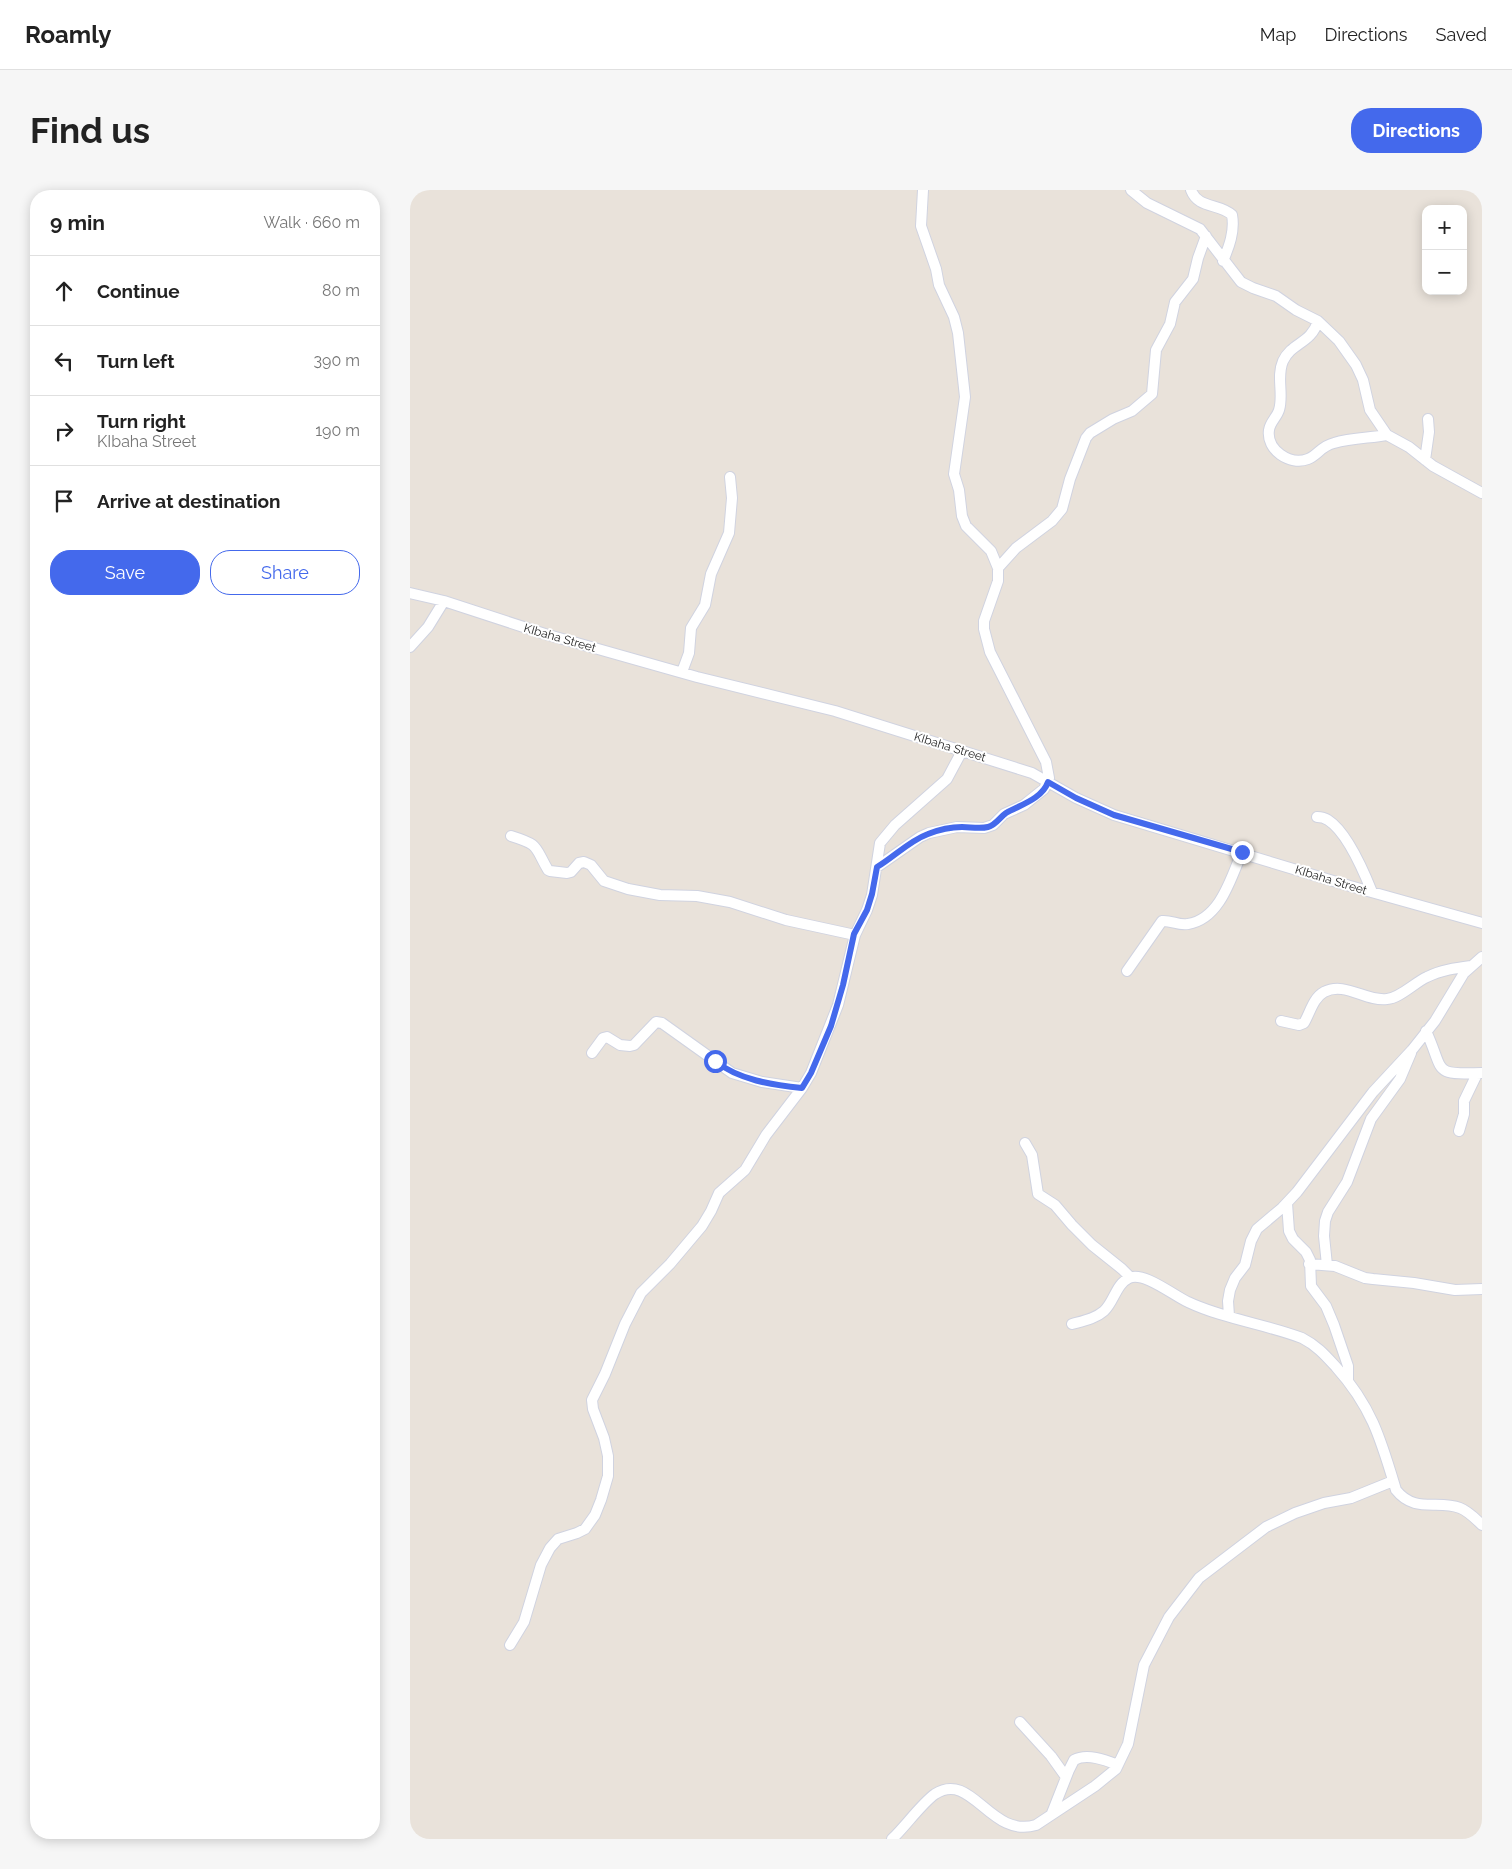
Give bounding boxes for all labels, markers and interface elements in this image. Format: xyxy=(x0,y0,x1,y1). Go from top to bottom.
text: Roamly xyxy=(25,20,111,49)
text: Map xyxy=(1260,24,1296,45)
text: Directions xyxy=(1324,24,1408,45)
text: Saved xyxy=(1436,24,1487,45)
button: Directions xyxy=(1351,108,1482,153)
text: Find us xyxy=(30,110,150,151)
map controls xyxy=(1422,205,1467,295)
button: + xyxy=(1422,205,1467,250)
text: 9 min xyxy=(50,210,105,235)
text: Walk · 660 m xyxy=(264,213,360,232)
button: − xyxy=(1422,250,1467,295)
icon: ahead xyxy=(50,277,78,305)
text: Continue xyxy=(97,280,180,302)
text: 80 m xyxy=(322,281,360,300)
icon: left xyxy=(50,347,78,375)
text: Turn left xyxy=(97,350,174,372)
text: 390 m xyxy=(314,351,360,370)
text: Turn right xyxy=(97,410,186,432)
icon: right xyxy=(50,417,78,445)
text: 190 m xyxy=(315,421,360,440)
text: KIbaha Street xyxy=(97,432,196,451)
icon: arrive xyxy=(50,487,78,515)
text: Arrive at destination xyxy=(97,490,281,512)
button: Save xyxy=(50,550,200,595)
button: Share xyxy=(210,550,360,595)
street label: KIbaha Street xyxy=(522,621,598,655)
street label: KIbaha Street xyxy=(912,729,988,765)
route end xyxy=(1231,841,1254,864)
street label: KIbaha Street xyxy=(1293,862,1369,898)
route start xyxy=(704,1050,727,1073)

